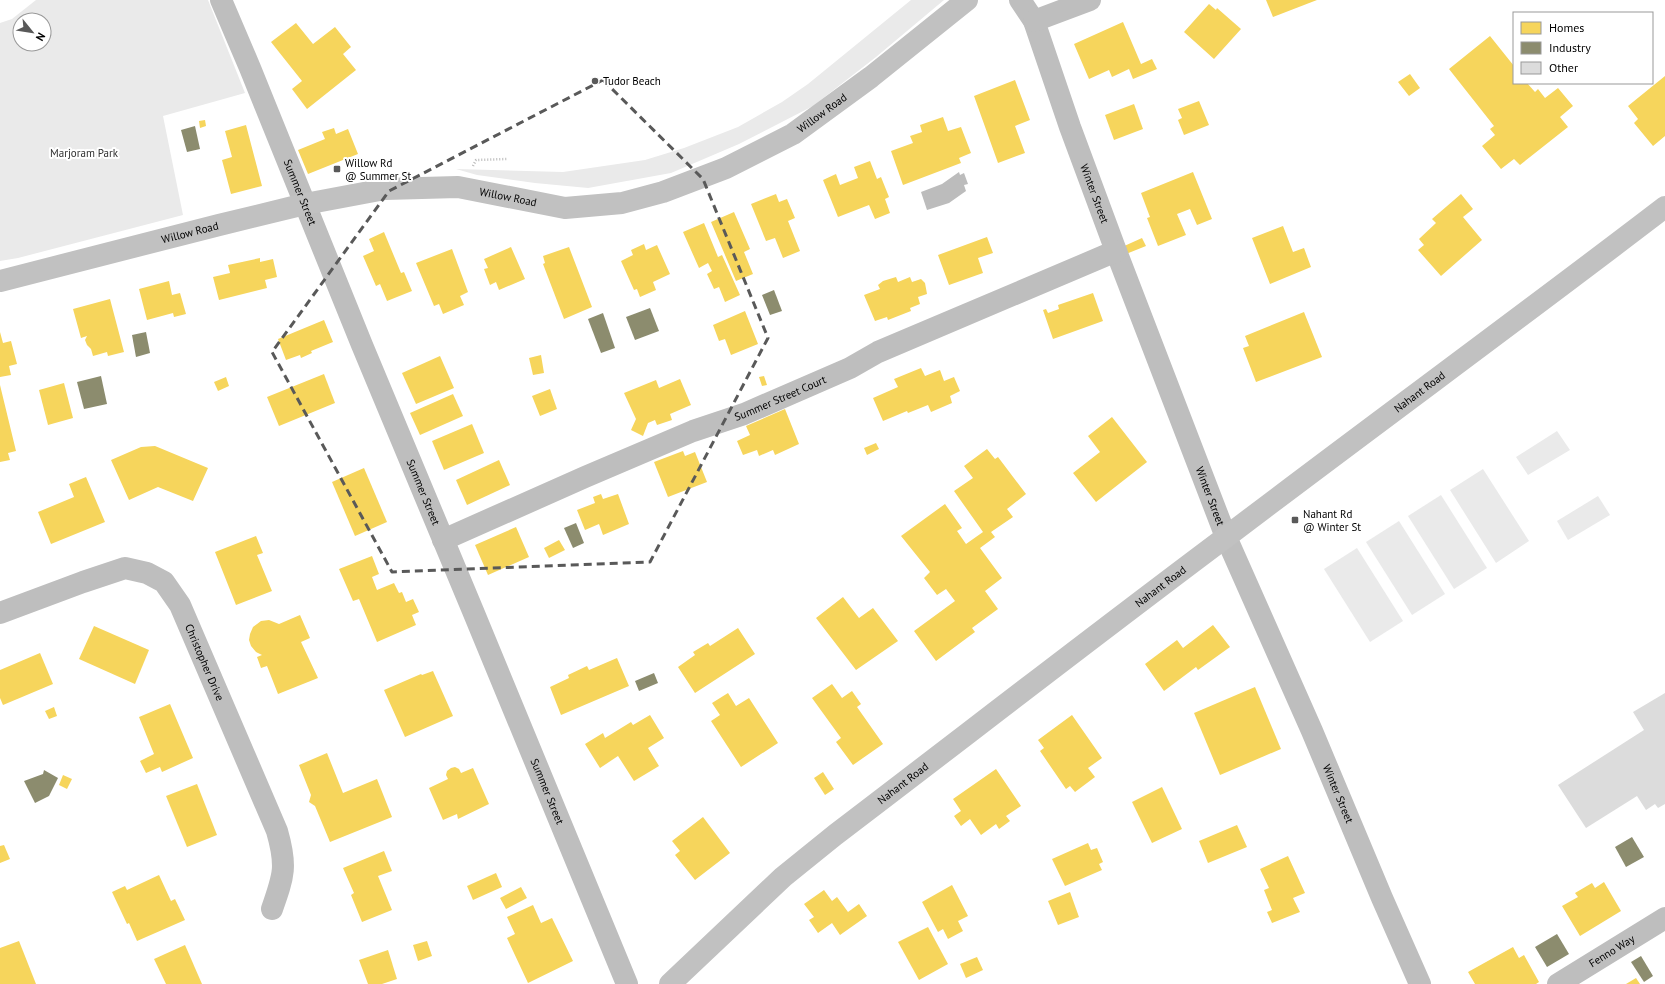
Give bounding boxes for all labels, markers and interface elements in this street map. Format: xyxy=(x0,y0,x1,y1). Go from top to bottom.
north arrow xyxy=(12,12,52,52)
legend xyxy=(1513,12,1653,84)
text: Homes xyxy=(1549,20,1584,35)
text: N xyxy=(33,30,49,44)
text: Industry xyxy=(1549,40,1591,55)
text: Other xyxy=(1549,60,1578,75)
place label: Tudor Beach xyxy=(603,74,661,88)
marker: Tudor Beach xyxy=(590,76,600,86)
street label: Willow Road xyxy=(794,90,850,136)
park label: Marjoram Park xyxy=(50,146,119,160)
place label: Willow Rd @ Summer St xyxy=(345,156,411,183)
street label: Summer Street xyxy=(281,157,320,228)
street label: Winter Street xyxy=(1077,162,1112,225)
marker: Willow Rd @ Summer St xyxy=(332,164,342,174)
street label: Willow Road xyxy=(478,184,538,209)
street label: Willow Road xyxy=(160,218,220,246)
street label: Nahant Road xyxy=(1391,368,1448,415)
street label: Summer Street Court xyxy=(733,372,828,424)
street label: Summer Street xyxy=(403,457,443,527)
street label: Winter Street xyxy=(1193,465,1228,528)
place label: Nahant Rd @ Winter St xyxy=(1303,507,1361,534)
marker: Nahant Rd @ Winter St xyxy=(1290,515,1300,525)
street label: Nahant Road xyxy=(1132,562,1189,610)
street label: Christopher Drive xyxy=(182,622,227,703)
street label: Summer Street xyxy=(528,756,567,827)
street label: Nahant Road xyxy=(875,759,931,807)
street label: Winter Street xyxy=(1320,762,1357,825)
street label: Fenno Way xyxy=(1586,931,1638,970)

